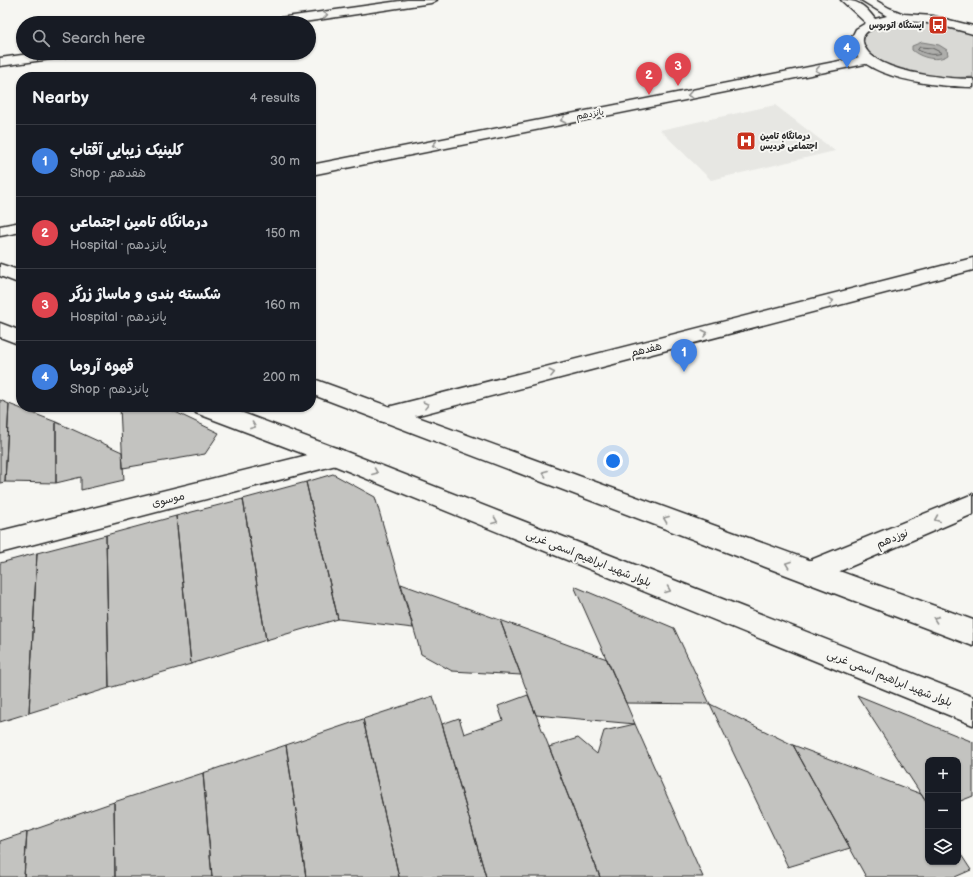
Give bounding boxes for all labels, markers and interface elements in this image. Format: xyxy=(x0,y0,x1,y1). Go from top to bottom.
one-way arrow xyxy=(321,11,328,20)
bus stop icon: ایستگاه اتوبوس xyxy=(927,14,949,36)
search box xyxy=(16,16,316,60)
place label: ایستگاه اتوبوس xyxy=(869,19,924,31)
icon: search xyxy=(30,27,52,49)
text: Search here xyxy=(62,29,145,48)
pin: 4 xyxy=(834,35,860,68)
pin: 3 xyxy=(665,53,691,86)
pin: 2 xyxy=(636,62,662,95)
one-way arrow xyxy=(815,65,821,73)
text: Nearby xyxy=(32,88,89,108)
text: 4 results xyxy=(250,90,300,106)
one-way arrow xyxy=(687,90,693,98)
street label: پانزدهم xyxy=(575,106,605,124)
one-way arrow xyxy=(560,115,566,124)
hospital icon: درمانگاه تامین اجتماعی فردیس xyxy=(735,130,757,152)
place label: درمانگاه تامین اجتماعی فردیس xyxy=(760,130,817,152)
one-way arrow xyxy=(432,140,438,149)
text: کلینیک زیبایی آقتاب xyxy=(70,141,184,160)
text: 1 xyxy=(42,153,48,169)
text: 30 m xyxy=(270,153,300,169)
text: Shop · هفدهم xyxy=(70,165,146,181)
text: درمانگاه تامین اجتماعى xyxy=(70,213,208,232)
text: 2 xyxy=(41,225,49,241)
text: 150 m xyxy=(266,225,300,241)
text: Hospital · پانزدهم xyxy=(70,237,167,253)
text: شکسته بندی و ماساژ زرگر xyxy=(70,285,221,304)
text: 3 xyxy=(41,297,49,313)
text: 160 m xyxy=(265,297,300,313)
one-way arrow xyxy=(827,297,834,306)
text: Hospital · پانزدهم xyxy=(70,309,167,325)
one-way arrow xyxy=(702,330,708,338)
street label: هفدهم xyxy=(629,339,664,362)
pin: 1 xyxy=(671,339,697,372)
text: قهوه آروما xyxy=(70,357,134,376)
text: 4 xyxy=(41,369,49,385)
text: 200 m xyxy=(263,369,300,385)
one-way arrow xyxy=(548,369,555,378)
text: Shop · پانزدهم xyxy=(70,381,149,397)
one-way arrow xyxy=(422,401,429,410)
one-way arrow xyxy=(250,421,257,429)
your location xyxy=(603,451,623,471)
one-way arrow xyxy=(371,468,378,476)
one-way arrow xyxy=(541,470,548,478)
street label: موسوی xyxy=(150,489,186,511)
one-way arrow xyxy=(663,515,670,523)
one-way arrow xyxy=(934,515,941,523)
one-way arrow xyxy=(492,516,499,524)
street label: نوزدهم xyxy=(874,526,911,553)
street label: بلوار شهید ابراهیم اسمی غربی xyxy=(524,527,653,591)
one-way arrow xyxy=(785,561,792,569)
one-way arrow xyxy=(665,585,672,593)
one-way arrow xyxy=(933,615,940,624)
street label: بلوار شهید ابراهیم اسمی غربی xyxy=(825,647,954,711)
map controls xyxy=(925,757,961,865)
button: + xyxy=(925,757,961,793)
button: − xyxy=(925,793,961,829)
button: layers xyxy=(925,829,961,865)

